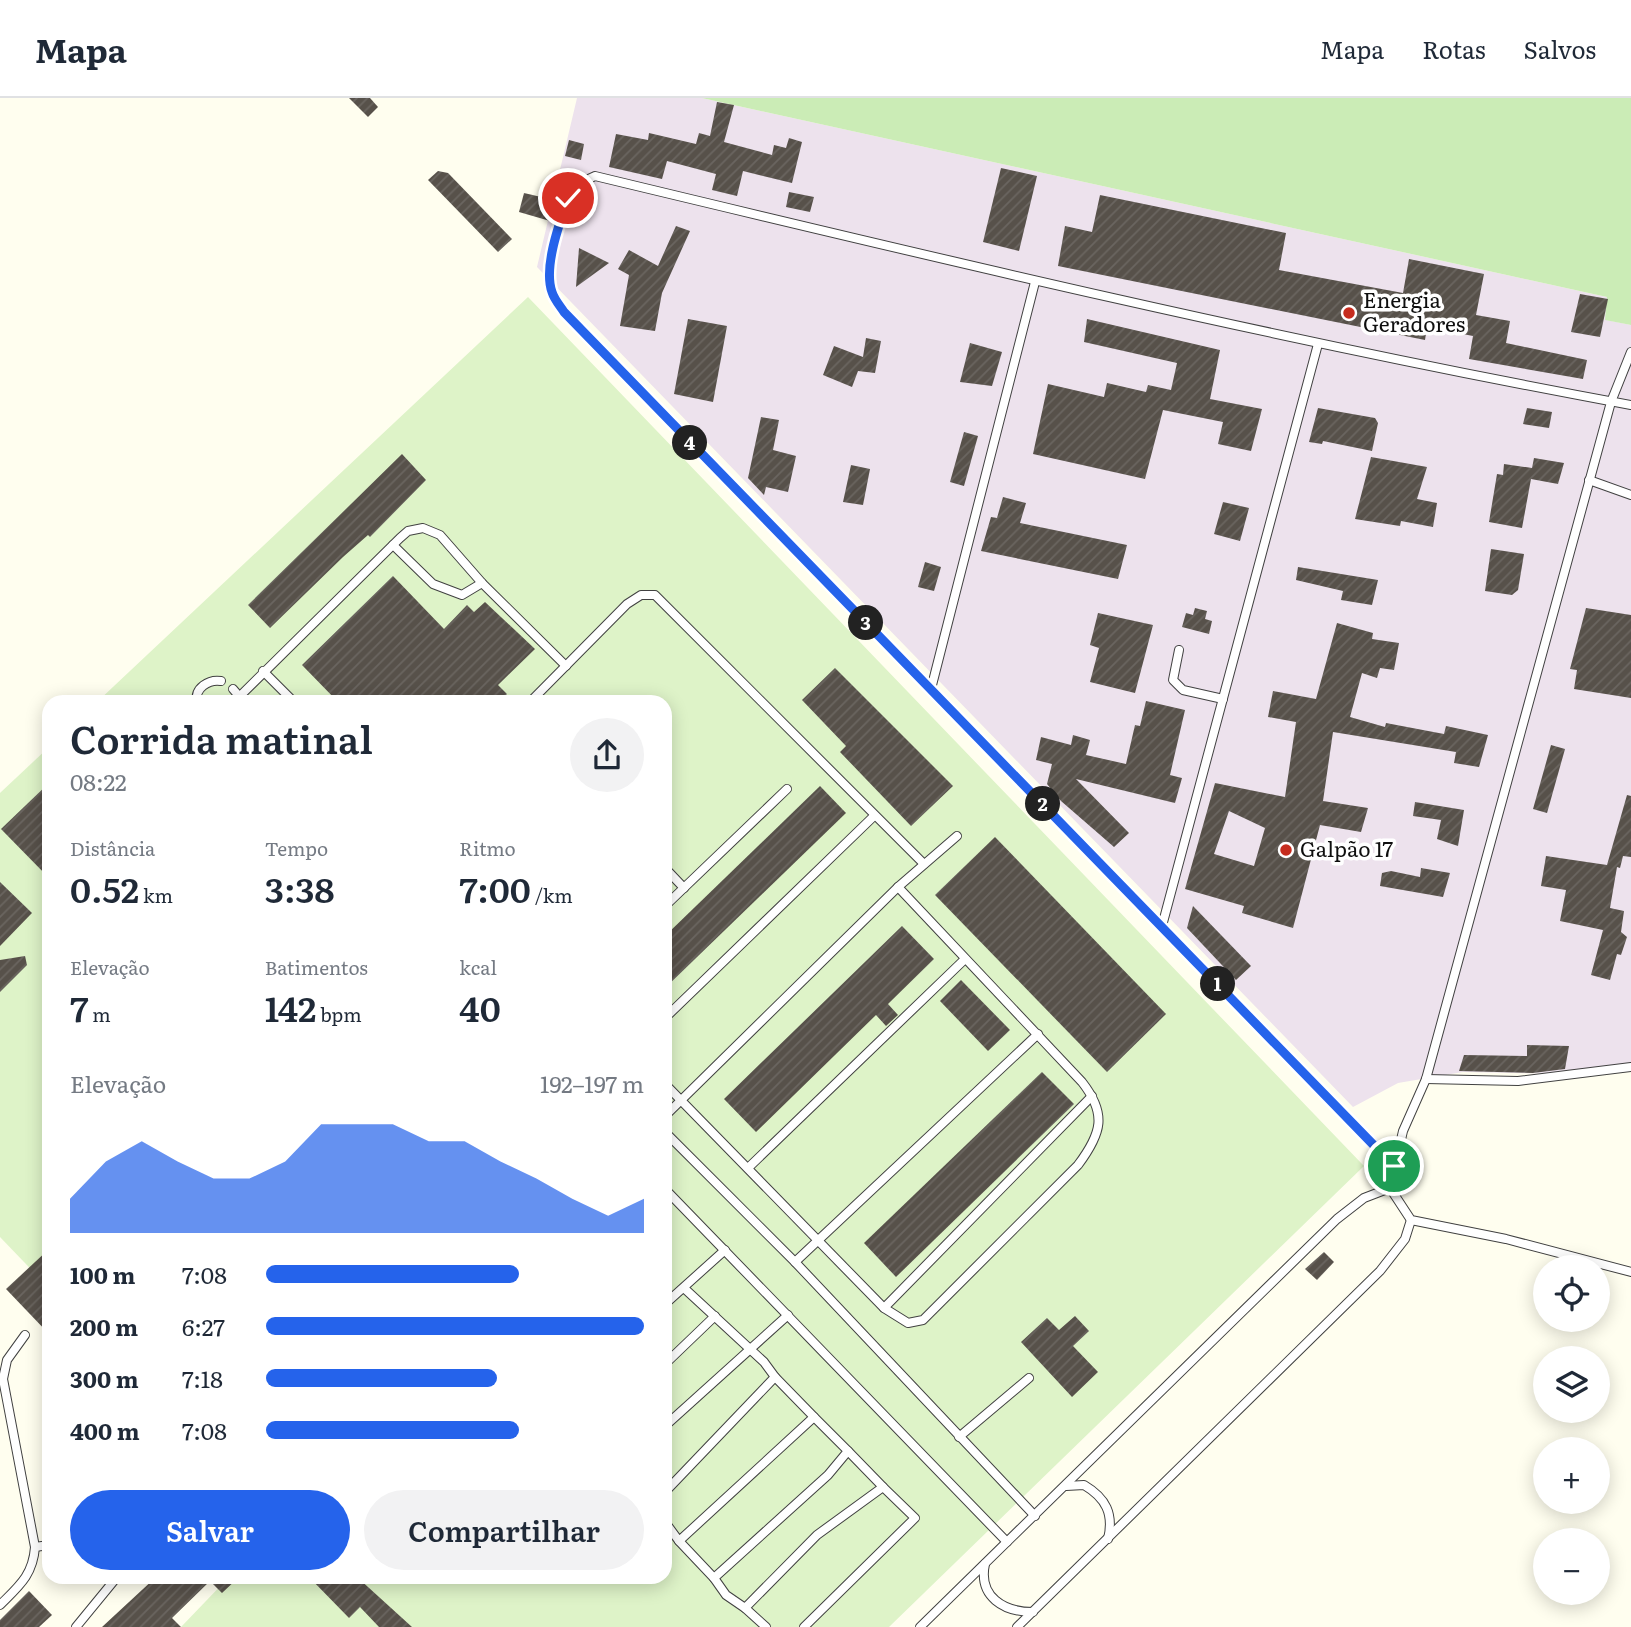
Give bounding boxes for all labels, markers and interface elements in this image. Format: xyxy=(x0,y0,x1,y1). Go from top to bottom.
text: Mapa xyxy=(35,24,127,73)
text: Mapa xyxy=(1320,31,1384,66)
text: Rotas xyxy=(1422,31,1486,66)
text: Salvos xyxy=(1524,31,1596,66)
pin xyxy=(538,168,598,228)
icon: check xyxy=(549,179,587,217)
place label: Energia Geradores xyxy=(1363,283,1465,338)
marker: Energia Geradores xyxy=(1341,305,1357,321)
pin: 4 xyxy=(672,426,708,460)
text: 4 xyxy=(684,428,695,456)
pin: 3 xyxy=(848,606,884,640)
text: 3 xyxy=(860,608,871,636)
text: Corrida matinal xyxy=(70,709,373,766)
button: share xyxy=(570,718,644,792)
text: 08:22 xyxy=(70,764,127,798)
pin: 2 xyxy=(1026,786,1060,822)
text: 2 xyxy=(1037,789,1048,817)
place label: Galpão 17 xyxy=(1300,832,1394,863)
text: Distância xyxy=(70,834,155,862)
text: Tempo xyxy=(265,834,328,862)
text: Ritmo xyxy=(459,834,516,862)
marker: Galpão 17 xyxy=(1278,842,1294,858)
text: 0.52 xyxy=(70,862,139,914)
text: 3:38 xyxy=(265,862,335,914)
text: 7:00 xyxy=(459,862,531,914)
text: km xyxy=(139,881,173,909)
text: /km xyxy=(531,881,573,909)
text: Elevação xyxy=(70,953,150,981)
text: Batimentos xyxy=(265,953,368,981)
text: kcal xyxy=(459,953,497,981)
pin: 1 xyxy=(1200,966,1236,1001)
text: 1 xyxy=(1214,969,1221,997)
text: 7 xyxy=(70,981,89,1033)
text: 142 xyxy=(265,981,316,1033)
text: 40 xyxy=(459,981,501,1033)
text: m xyxy=(89,1000,111,1028)
text: bpm xyxy=(316,1000,362,1028)
text: Elevação xyxy=(70,1066,166,1100)
text: 192–197 m xyxy=(540,1066,644,1100)
pin xyxy=(1364,1136,1424,1196)
icon: arrive xyxy=(1375,1147,1413,1185)
map controls xyxy=(1533,1255,1610,1605)
button: locate xyxy=(1533,1255,1610,1332)
text: 100 m xyxy=(70,1257,135,1291)
text: 7:08 xyxy=(182,1257,227,1291)
text: 200 m xyxy=(70,1309,138,1343)
text: 6:27 xyxy=(182,1309,225,1343)
button: layers xyxy=(1533,1346,1610,1423)
text: 300 m xyxy=(70,1361,139,1395)
text: 7:18 xyxy=(182,1361,223,1395)
text: 400 m xyxy=(70,1413,140,1447)
text: 7:08 xyxy=(182,1413,227,1447)
button: + xyxy=(1533,1437,1610,1514)
button: Salvar xyxy=(70,1490,350,1570)
button: Compartilhar xyxy=(364,1490,644,1570)
button: − xyxy=(1533,1528,1610,1605)

